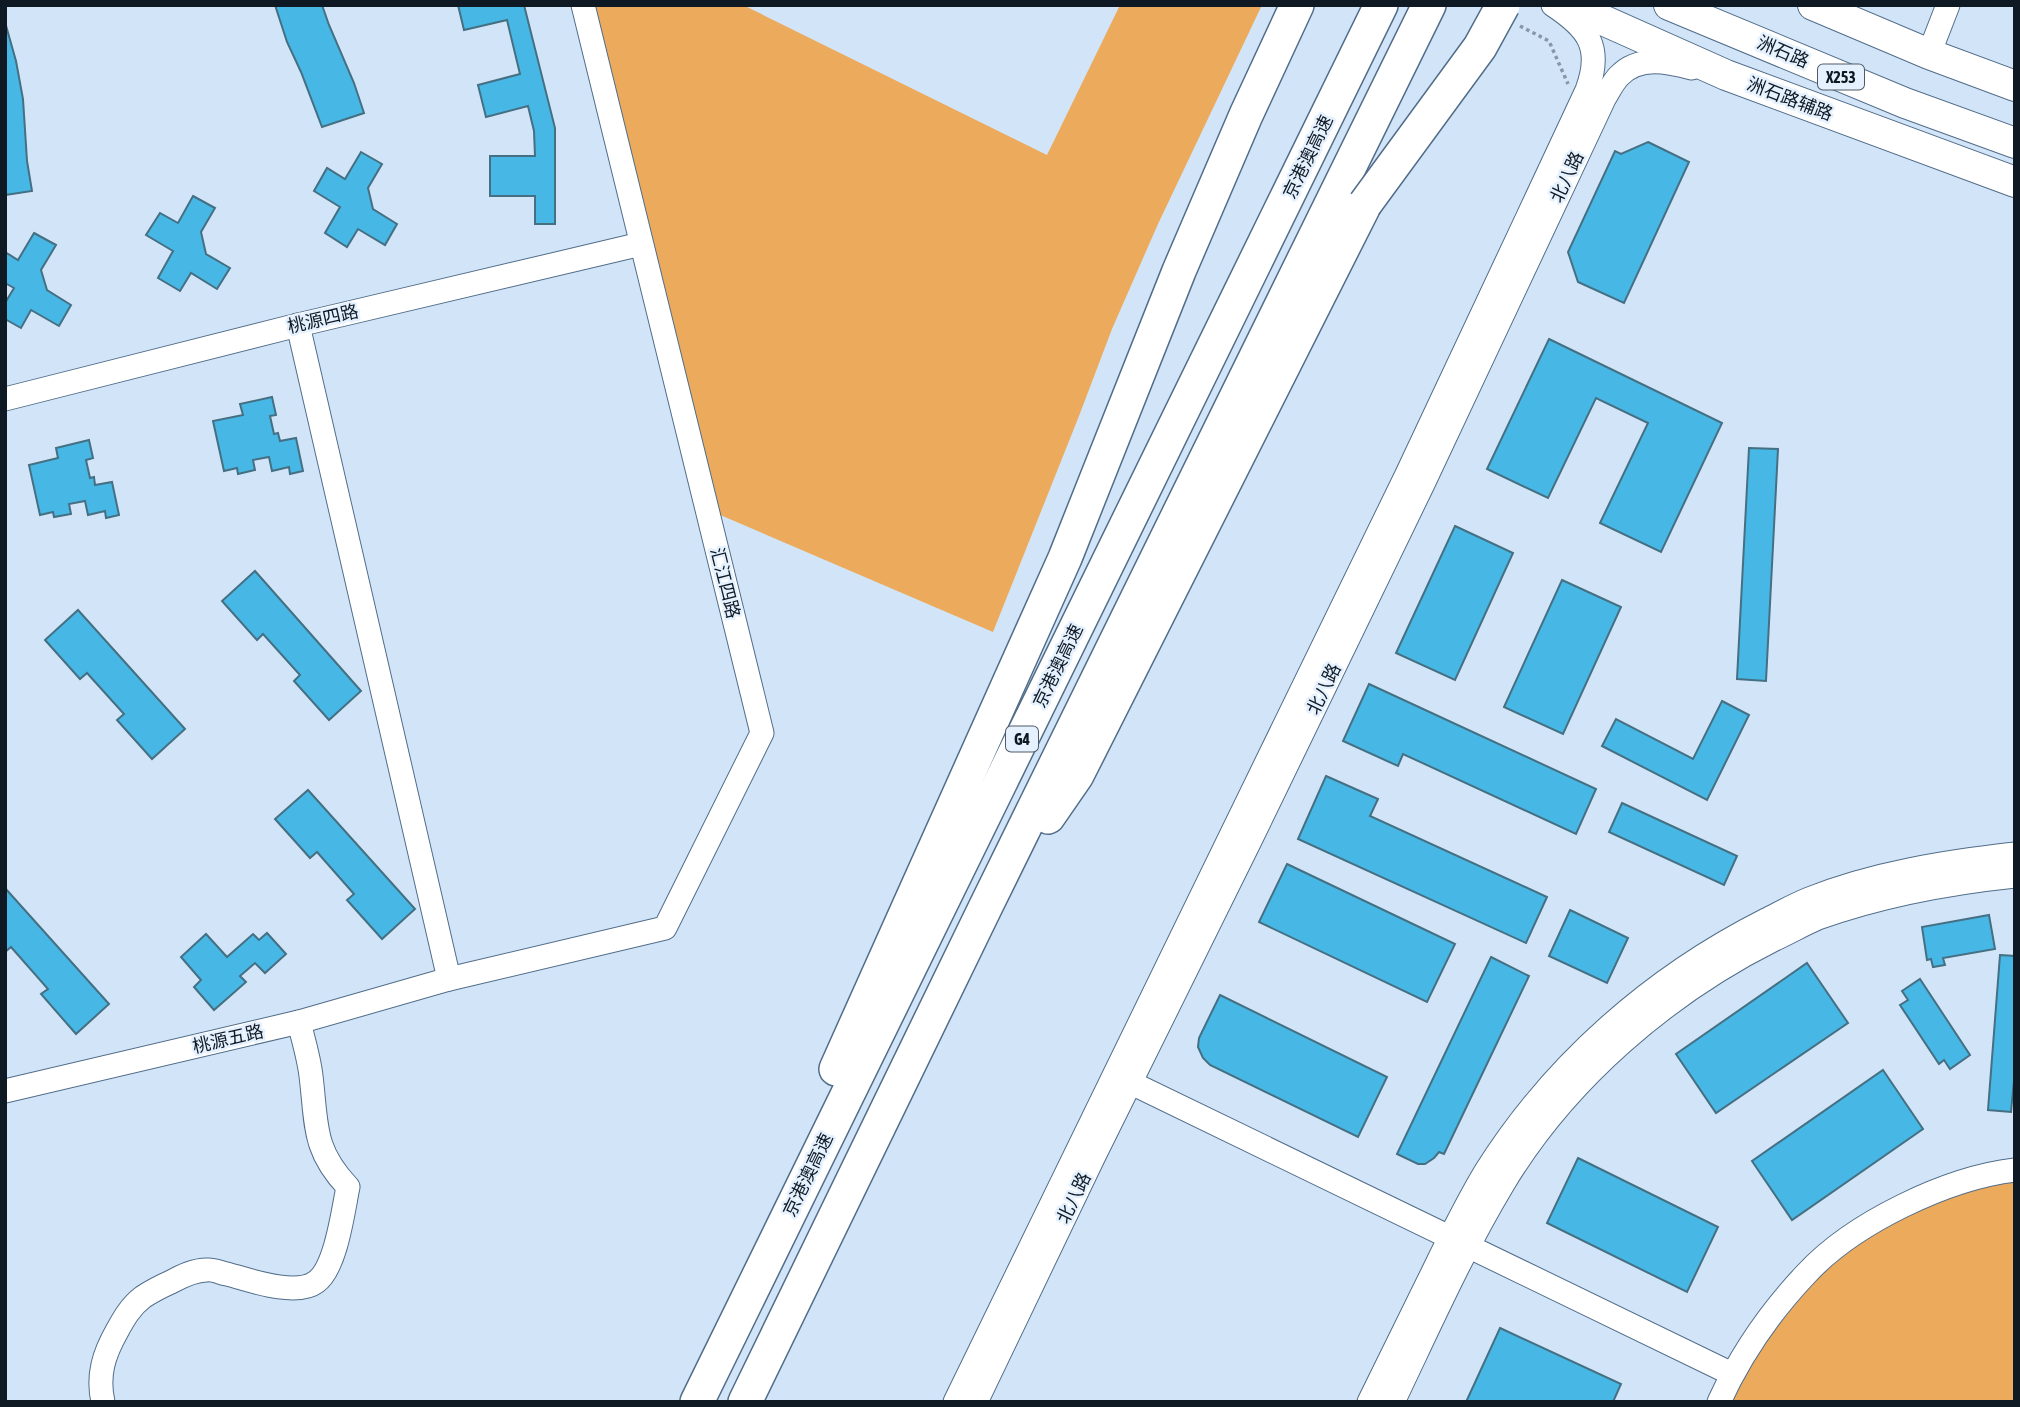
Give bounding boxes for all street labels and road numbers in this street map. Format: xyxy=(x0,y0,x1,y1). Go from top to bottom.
street label: 洲石路 xyxy=(1754,31,1812,72)
road number: X253 xyxy=(1818,64,1864,90)
street label: 洲石路辅路 xyxy=(1744,73,1836,124)
street label: 京港澳高速 xyxy=(1278,112,1337,202)
street label: 北八路 xyxy=(1546,148,1587,206)
street label: 桃源四路 xyxy=(285,300,360,337)
street label: 汇江四路 xyxy=(707,545,744,620)
street label: 京港澳高速 xyxy=(1028,621,1087,711)
street label: 北八路 xyxy=(1302,660,1345,718)
road number: G4 xyxy=(1006,726,1038,752)
street label: 桃源五路 xyxy=(190,1020,265,1057)
street label: 京港澳高速 xyxy=(778,1130,837,1220)
street label: 北八路 xyxy=(1052,1169,1095,1227)

